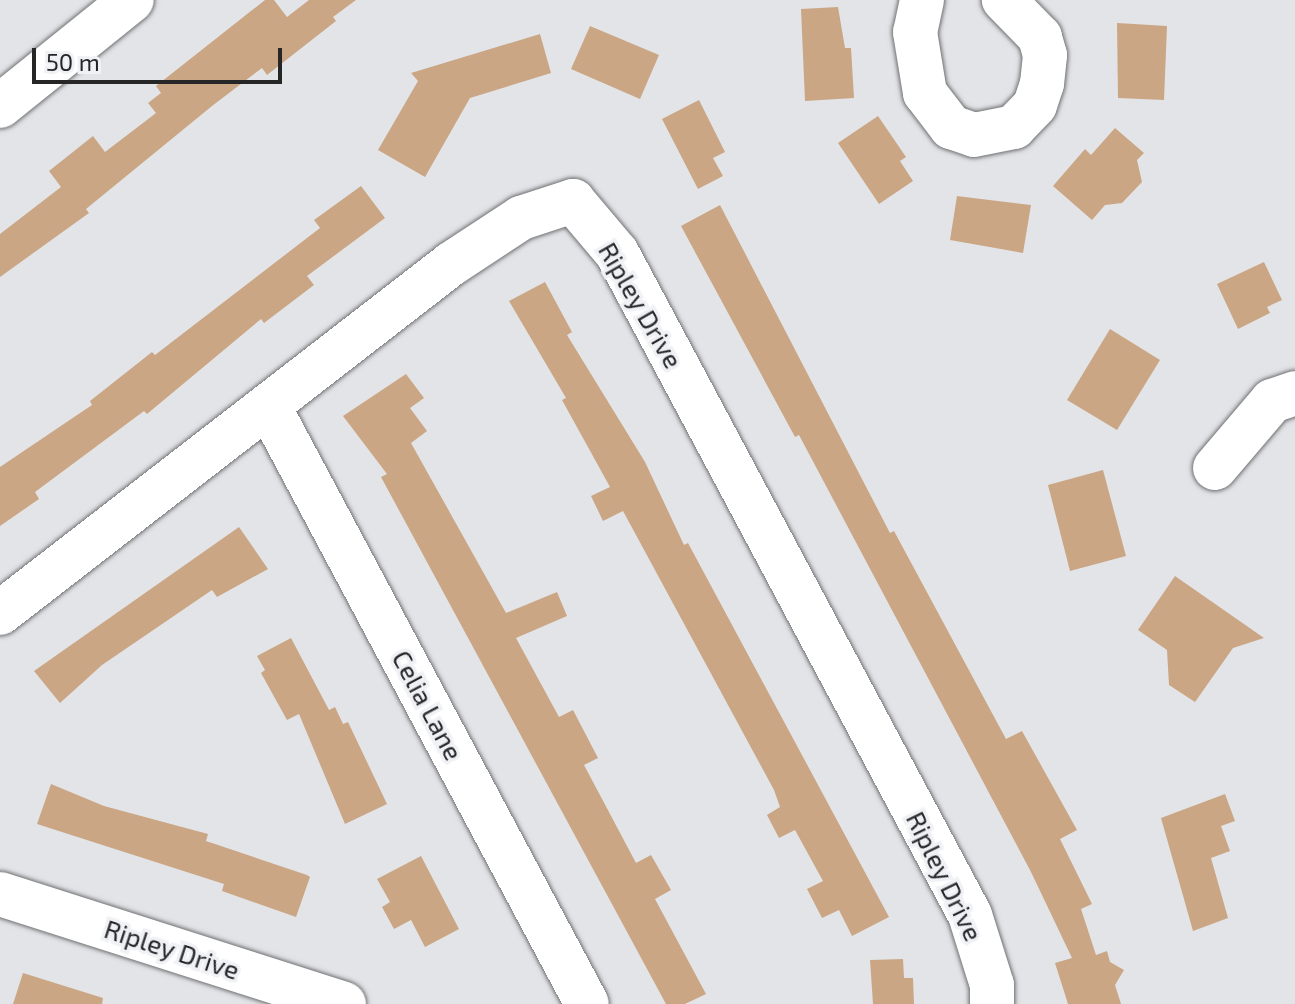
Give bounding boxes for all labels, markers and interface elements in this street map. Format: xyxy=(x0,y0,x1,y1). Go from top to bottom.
scale bar xyxy=(36,32,286,82)
text: 50 m xyxy=(46,47,100,76)
street label: Ripley Drive xyxy=(592,236,690,374)
street label: Celia Lane xyxy=(386,645,470,765)
street label: Ripley Drive xyxy=(900,806,990,946)
street label: Ripley Drive xyxy=(100,912,244,986)

